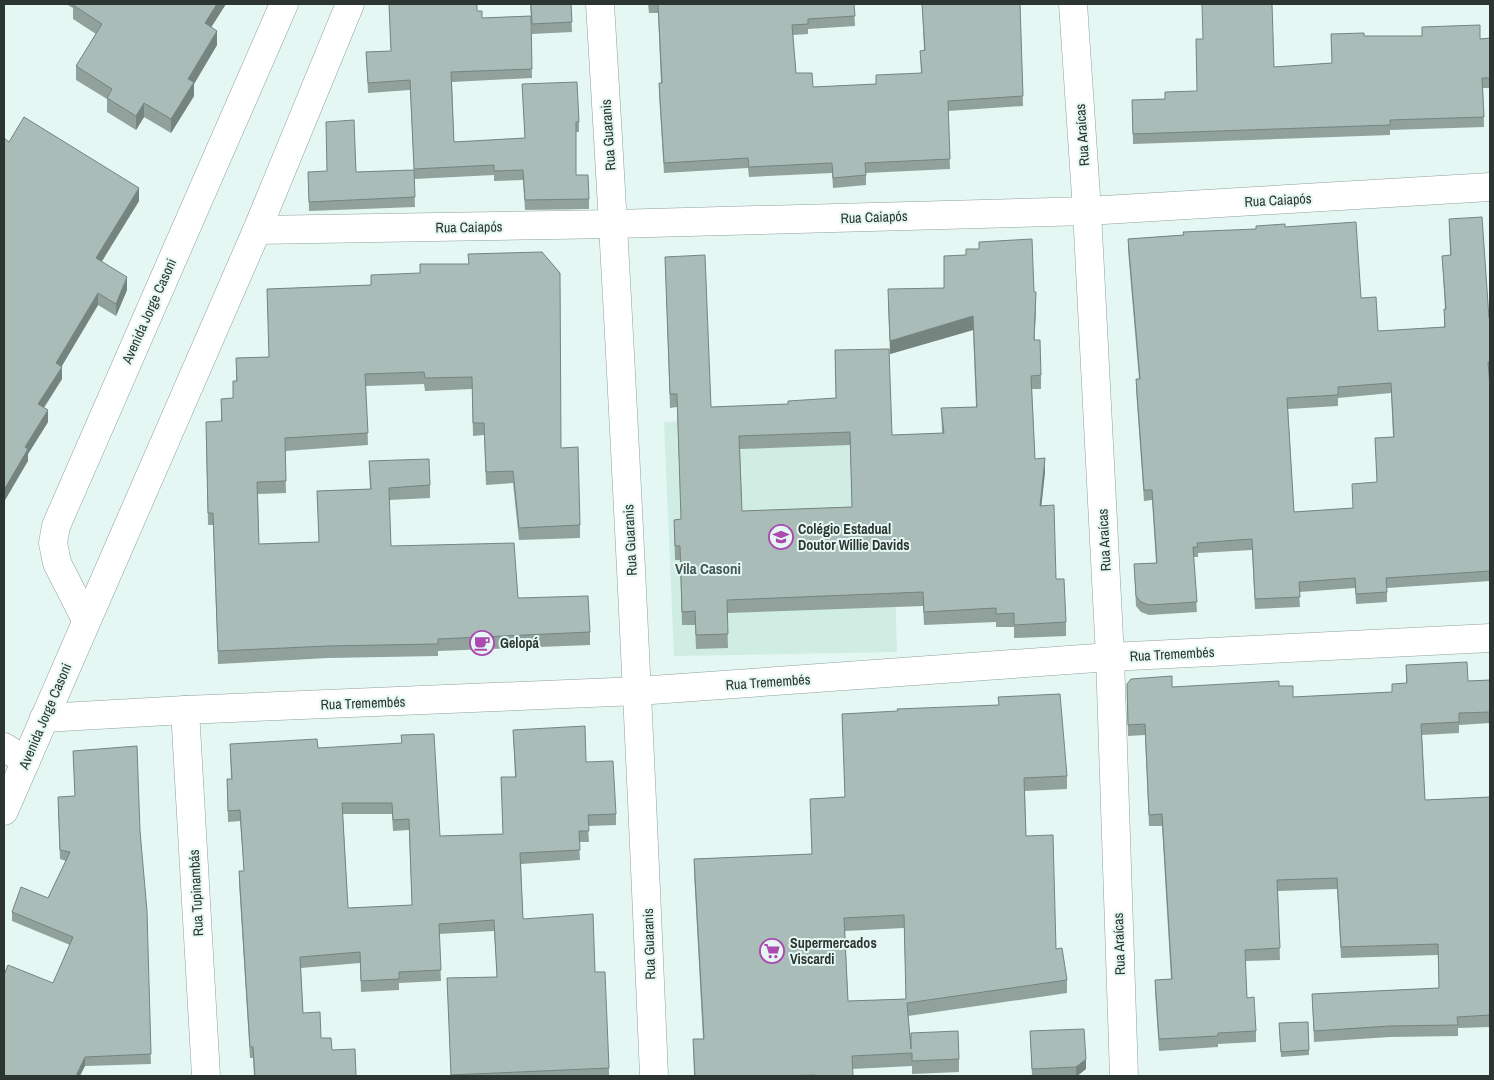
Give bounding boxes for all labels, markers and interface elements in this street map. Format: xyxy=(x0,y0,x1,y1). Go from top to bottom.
street label: Rua Guaranis xyxy=(597,98,619,171)
street label: Rua Araícas xyxy=(1071,103,1093,167)
street label: Rua Caiapós xyxy=(1244,189,1312,211)
street label: Rua Caiapós xyxy=(840,207,908,227)
street label: Rua Caiapós xyxy=(435,217,503,237)
street label: Avenida Jorge Casoni xyxy=(117,256,180,367)
street label: Rua Guaranis xyxy=(619,504,641,576)
street label: Rua Araícas xyxy=(1093,508,1115,572)
place label: Colégio Estadual Doutor Willie Davids xyxy=(798,520,910,554)
school or university icon: Colégio Estadual Doutor Willie Davids xyxy=(768,524,794,550)
district label: Vila Casoni xyxy=(675,558,741,579)
cafe icon: Gelopá xyxy=(469,630,495,656)
place label: Gelopá xyxy=(500,634,540,652)
street label: Rua Tremembés xyxy=(1129,643,1215,665)
street label: Avenida Jorge Casoni xyxy=(14,660,75,773)
street label: Rua Tremembés xyxy=(725,670,811,694)
street label: Rua Tremembés xyxy=(320,693,406,713)
street label: Rua Tupinambás xyxy=(185,849,207,937)
street label: Rua Guaranis xyxy=(639,908,659,980)
street label: Rua Araícas xyxy=(1109,912,1129,976)
place label: Supermercados Viscardi xyxy=(790,934,877,968)
supermarket icon: Supermercados Viscardi xyxy=(759,938,785,964)

